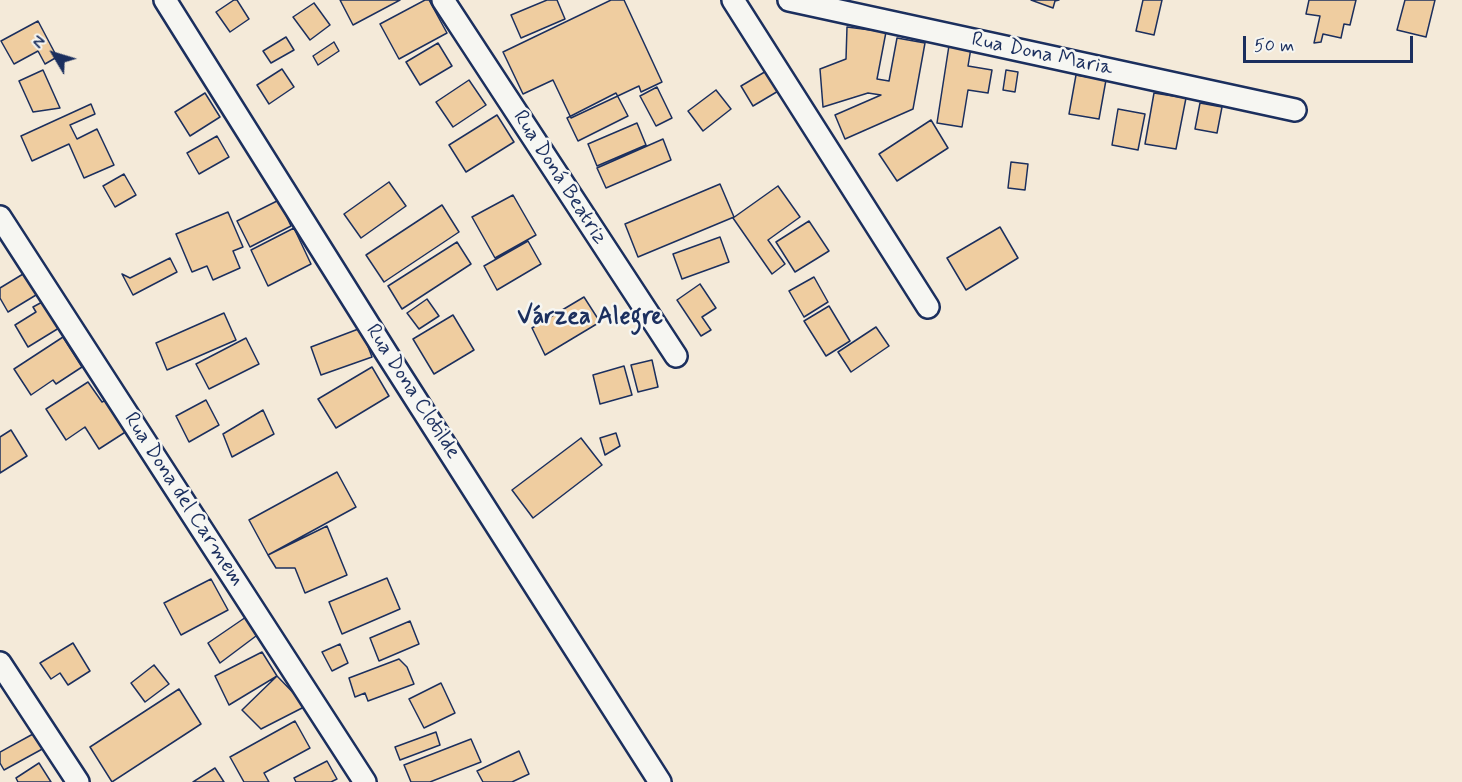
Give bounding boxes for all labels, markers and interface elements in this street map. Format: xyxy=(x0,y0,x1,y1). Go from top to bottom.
north arrow xyxy=(24,24,84,84)
scale bar xyxy=(1246,24,1416,62)
street label: Rua Dona Maria xyxy=(969,28,1115,82)
text: N xyxy=(28,32,51,53)
text: 50 m xyxy=(1254,34,1294,58)
street label: Rua Doná Beatriz xyxy=(506,106,612,250)
district label: Várzea Alegre xyxy=(517,304,663,332)
street label: Rua Dona Clotilde xyxy=(359,320,465,464)
street label: Rua Dona del Carmem xyxy=(117,408,249,592)

